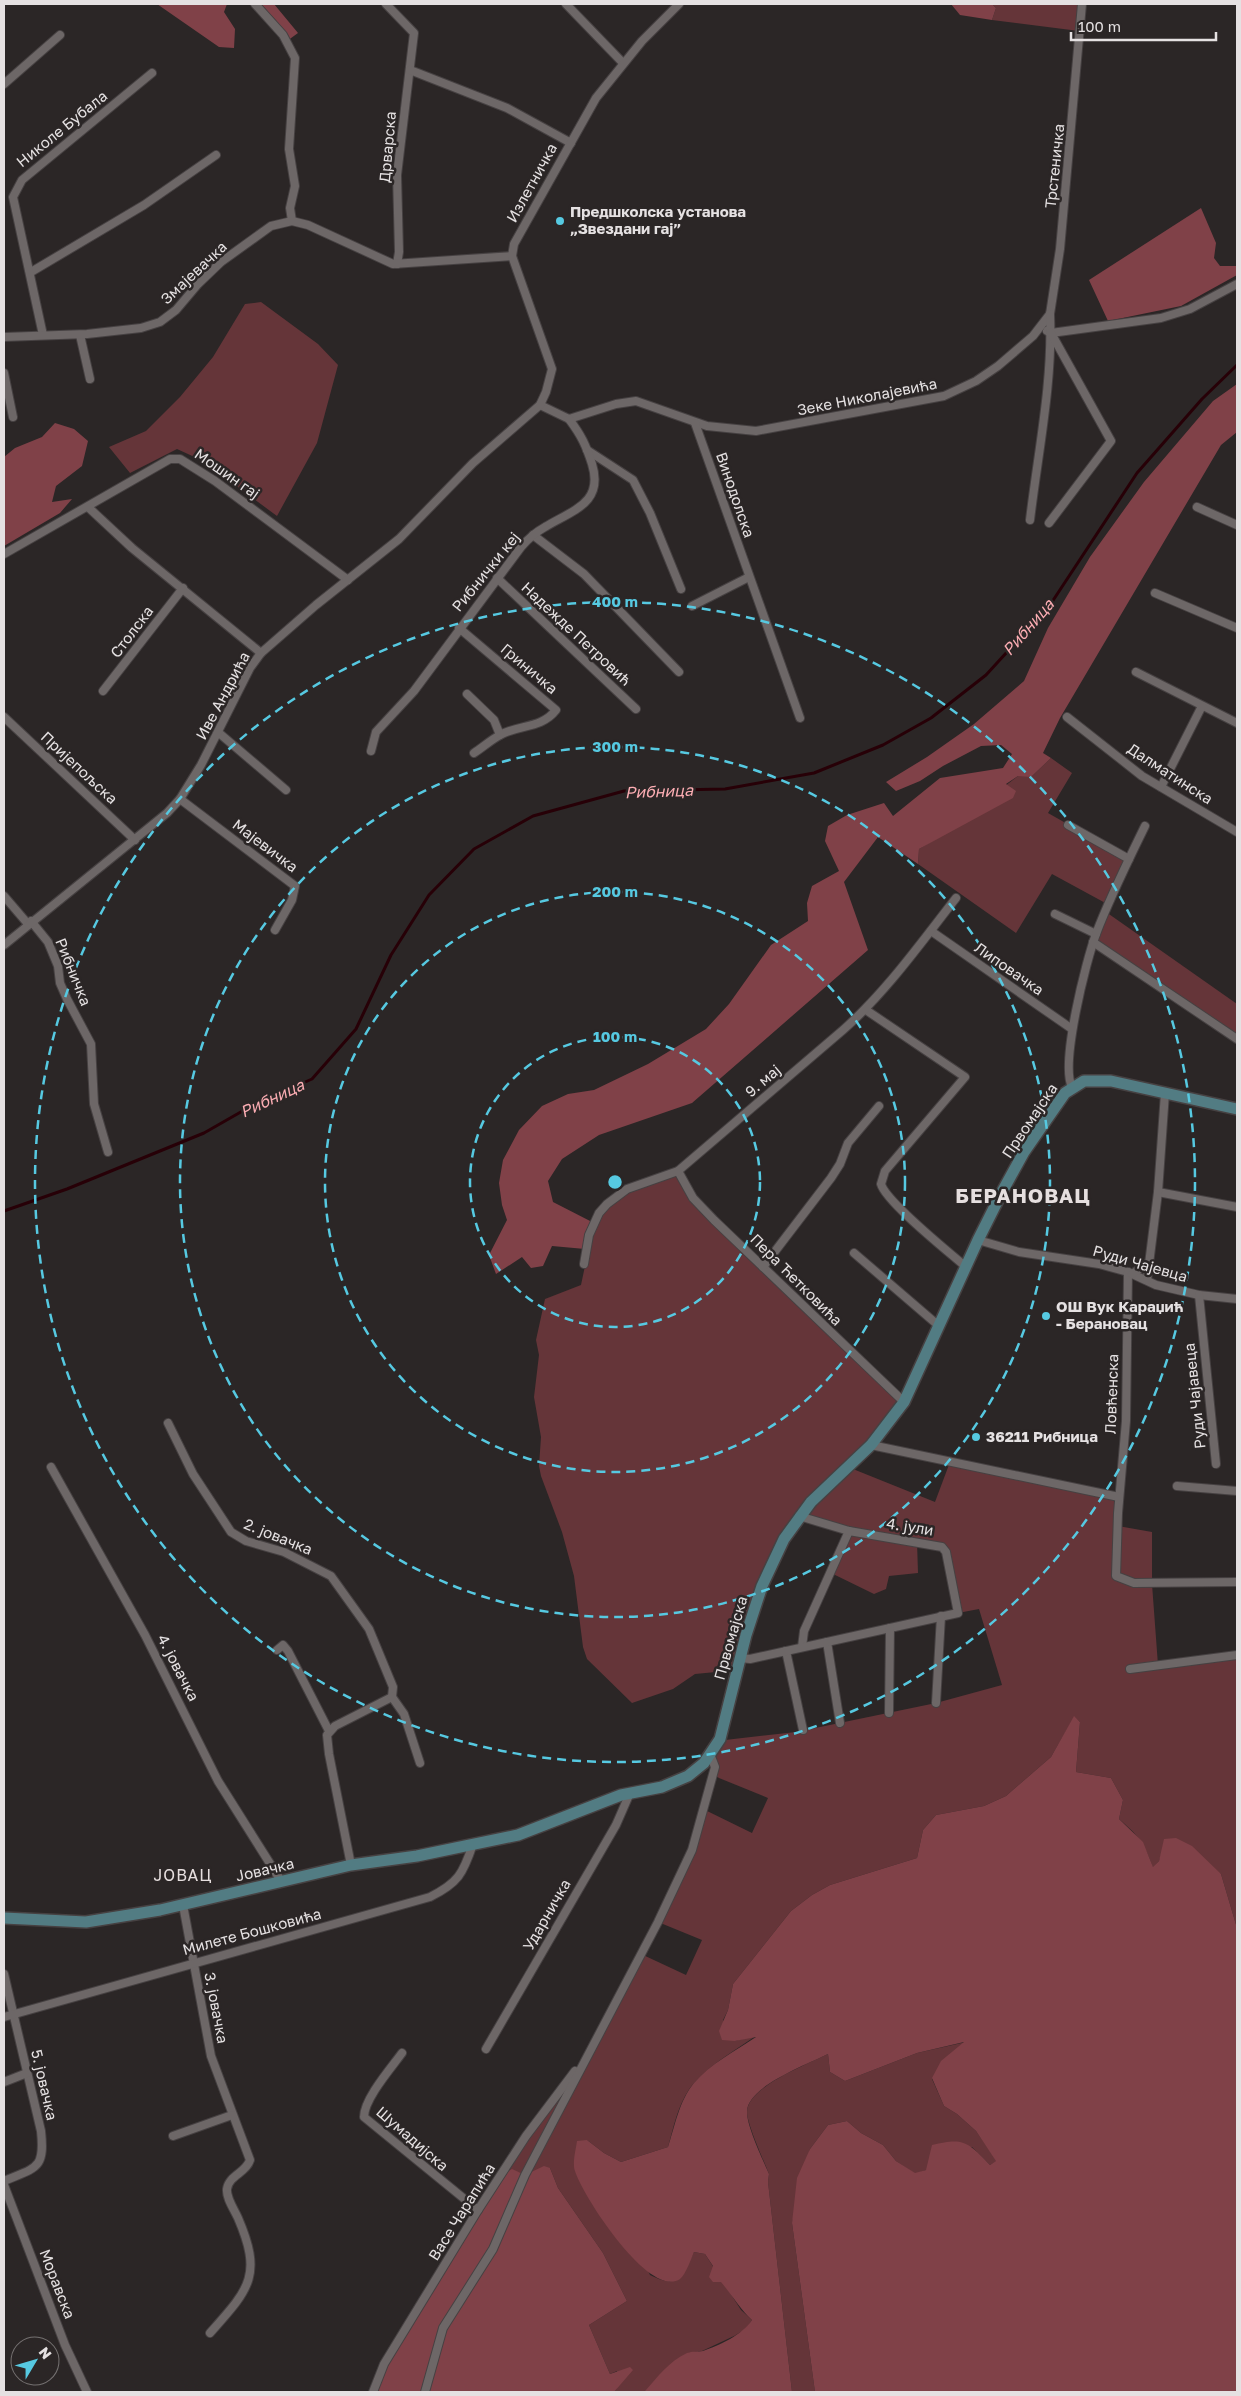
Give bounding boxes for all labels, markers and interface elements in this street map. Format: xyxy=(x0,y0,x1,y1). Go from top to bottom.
scale bar xyxy=(1071,10,1216,42)
text: 100 m xyxy=(1078,17,1121,35)
street label: Николе Бубала xyxy=(12,86,110,170)
street label: Дрварска xyxy=(375,111,399,183)
street label: Трстеничка xyxy=(1041,123,1067,209)
street label: Излетничка xyxy=(502,140,560,225)
place label: Предшколска установа „Звездани гај” xyxy=(570,202,746,237)
marker: Предшколска установа „Звездани гај” xyxy=(554,215,566,227)
street label: Змајевачка xyxy=(157,237,230,307)
street label: Зеке Николајевића xyxy=(795,374,938,418)
street label: Мошин гај xyxy=(192,444,264,502)
street label: Винодолска xyxy=(713,450,759,540)
street label: Рибнички кеј xyxy=(448,528,523,615)
street label: Надежде Петровић xyxy=(518,578,635,689)
text: 400 m xyxy=(592,592,638,610)
water label: Рибница xyxy=(998,594,1059,659)
street label: Столска xyxy=(106,602,156,661)
street label: Гриничка xyxy=(498,639,562,697)
street label: Иве Андрића xyxy=(191,649,253,742)
street label: Пријепољска xyxy=(38,727,122,807)
text: 300 m xyxy=(592,737,638,755)
street label: Далматинска xyxy=(1125,739,1217,807)
water label: Рибница xyxy=(624,780,694,802)
street label: Мајевичка xyxy=(229,815,302,876)
text: 200 m xyxy=(592,882,638,900)
street label: Рибничка xyxy=(52,935,96,1008)
street label: Липовачка xyxy=(972,938,1048,999)
text: 100 m xyxy=(593,1027,637,1045)
street label: 9. мај xyxy=(741,1060,784,1100)
water label: Рибница xyxy=(237,1074,308,1122)
street label: Првомајска xyxy=(998,1080,1061,1161)
centre of rings xyxy=(606,1173,624,1191)
district label: БЕРАНОВАЦ xyxy=(955,1183,1091,1207)
street label: Пера Ћетковића xyxy=(747,1230,846,1329)
street label: Руди Чајевца xyxy=(1091,1241,1190,1285)
place label: ОШ Вук Караџић - Берановац xyxy=(1056,1297,1183,1332)
marker: ОШ Вук Караџић - Берановац xyxy=(1040,1310,1052,1322)
street label: Руди Чајавеца xyxy=(1180,1342,1209,1450)
street label: Ловћенска xyxy=(1101,1354,1121,1434)
place label: 36211 Рибница xyxy=(986,1427,1098,1445)
marker: 36211 Рибница xyxy=(970,1431,982,1443)
street label: 4. јули xyxy=(885,1513,935,1539)
street label: 2. јовачка xyxy=(242,1514,315,1558)
street label: Првомајска xyxy=(709,1594,751,1682)
street label: 4. јовачка xyxy=(154,1631,203,1704)
street label: Јовачка xyxy=(234,1854,296,1884)
district label: ЈОВАЦ xyxy=(153,1865,213,1885)
street label: Ударничка xyxy=(518,1876,574,1953)
street label: Милете Бошковића xyxy=(180,1904,323,1958)
street label: 3. јовачка xyxy=(201,1971,233,2045)
street label: 5. јовачка xyxy=(28,2048,62,2122)
street label: Шумадијска xyxy=(373,2102,452,2174)
street label: Васе Чарапића xyxy=(424,2160,498,2263)
street label: Моравска xyxy=(36,2246,79,2321)
north arrow xyxy=(10,2336,60,2386)
text: N xyxy=(36,2343,56,2362)

